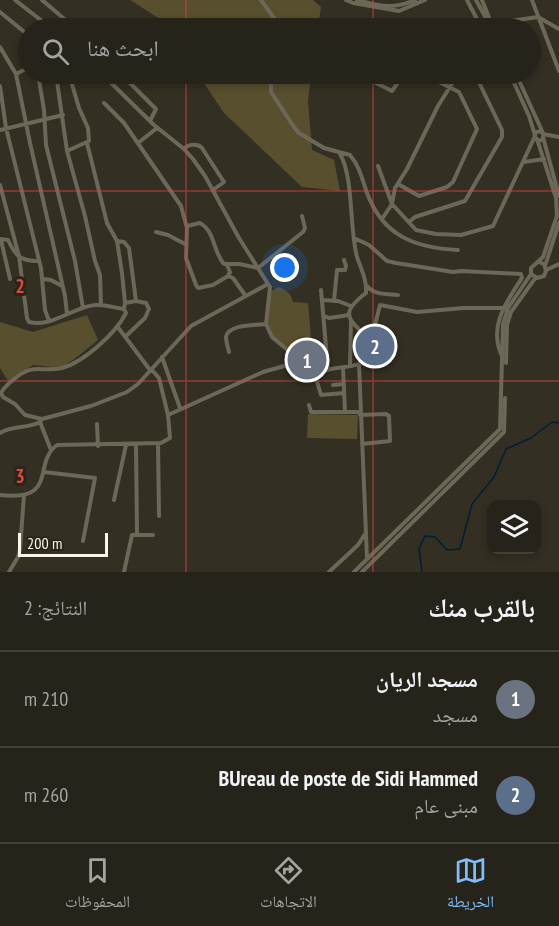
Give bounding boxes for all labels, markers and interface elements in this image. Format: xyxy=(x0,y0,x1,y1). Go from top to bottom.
search box xyxy=(18,18,541,84)
text: ابحث هنا xyxy=(87,34,159,62)
icon: search xyxy=(39,35,72,68)
your location xyxy=(270,253,299,282)
text: 2 xyxy=(15,273,25,299)
pin: 2 xyxy=(356,324,394,368)
pin: 1 xyxy=(288,338,326,382)
text: 3 xyxy=(15,463,25,489)
map controls xyxy=(487,500,541,554)
button: layers xyxy=(487,500,541,554)
scale bar xyxy=(18,530,108,558)
text: 200 m xyxy=(27,533,62,553)
text: بالقرب منك xyxy=(428,591,535,624)
text: النتائج: 2 xyxy=(24,595,87,621)
text: مسجد الريان xyxy=(376,665,478,693)
text: 210 m xyxy=(24,686,68,712)
text: 1 xyxy=(511,686,520,712)
text: مسجد xyxy=(433,702,478,728)
text: BUreau de poste de Sidi Hammed xyxy=(218,764,478,792)
text: 260 m xyxy=(24,782,68,808)
text: 2 xyxy=(511,782,520,808)
text: مبنى عام xyxy=(414,793,478,819)
tab: المحفوظات xyxy=(65,854,130,917)
tab: الاتجاهات xyxy=(260,854,317,917)
tab: الخريطة xyxy=(447,854,494,917)

